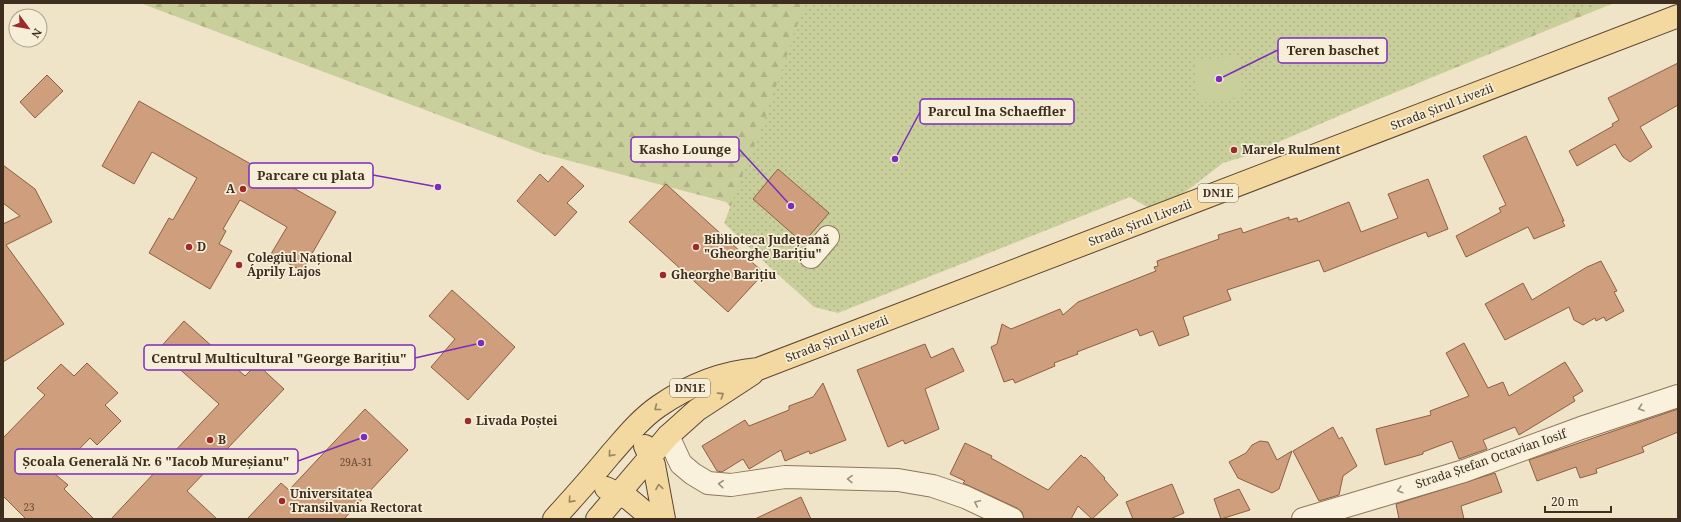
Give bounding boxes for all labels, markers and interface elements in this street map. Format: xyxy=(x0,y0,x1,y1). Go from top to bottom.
north arrow xyxy=(8,8,48,48)
text: N xyxy=(28,26,46,41)
callout: Teren baschet xyxy=(1278,38,1387,63)
text: Teren baschet xyxy=(1287,41,1379,59)
street label: Strada Șirul Livezii xyxy=(1388,79,1496,134)
callout: Parcul Ina Schaeffler xyxy=(920,99,1074,124)
text: Parcul Ina Schaeffler xyxy=(928,102,1066,120)
callout: Kasho Lounge xyxy=(631,137,739,162)
text: Kasho Lounge xyxy=(639,140,731,158)
place label: Marele Rulment xyxy=(1242,141,1340,158)
marker: Marele Rulment xyxy=(1229,145,1239,155)
callout: Parcare cu plata xyxy=(249,163,373,188)
text: Parcare cu plata xyxy=(257,166,365,184)
place label: A xyxy=(226,180,236,197)
marker: A xyxy=(238,184,248,194)
road number: DN1E xyxy=(1198,184,1238,202)
street label: Strada Șirul Livezii xyxy=(1086,195,1194,250)
place label: Biblioteca Județeană "Gheorghe Barițiu" xyxy=(704,231,830,262)
place label: D xyxy=(197,238,206,255)
marker: D xyxy=(184,242,194,252)
marker: Biblioteca Județeană "Gheorghe Barițiu" xyxy=(691,242,701,252)
place label: Colegiul Național Áprily Lajos xyxy=(247,249,353,280)
marker: Colegiul Național Áprily Lajos xyxy=(234,260,244,270)
place label: Gheorghe Barițiu xyxy=(671,266,776,283)
marker: Gheorghe Barițiu xyxy=(658,270,668,280)
street label: Strada Șirul Livezii xyxy=(783,311,891,366)
callout: Centrul Multicultural "George Barițiu" xyxy=(144,345,415,370)
text: Centrul Multicultural "George Barițiu" xyxy=(151,349,407,367)
road number: DN1E xyxy=(670,379,710,397)
one-way arrow xyxy=(717,392,724,400)
one-way arrow xyxy=(655,403,662,410)
one-way arrow xyxy=(1638,403,1645,412)
place label: Livada Poștei xyxy=(476,412,558,429)
marker: Livada Poștei xyxy=(463,416,473,426)
street label: Strada Ștefan Octavian Iosif xyxy=(1413,424,1570,492)
place label: B xyxy=(218,431,226,448)
marker: B xyxy=(205,435,215,445)
callout: Școala Generală Nr. 6 "Iacob Mureșianu" xyxy=(15,449,298,474)
one-way arrow xyxy=(609,450,616,457)
text: Școala Generală Nr. 6 "Iacob Mureșianu" xyxy=(23,452,289,470)
house number: 29A-31 xyxy=(340,455,372,469)
one-way arrow xyxy=(847,475,853,483)
one-way arrow xyxy=(718,480,724,489)
one-way arrow xyxy=(655,484,664,490)
place label: Universitatea Transilvania Rectorat xyxy=(290,485,423,516)
one-way arrow xyxy=(1396,485,1403,494)
scale bar xyxy=(1545,488,1611,514)
text: 20 m xyxy=(1551,493,1579,510)
one-way arrow xyxy=(569,495,576,502)
marker: Universitatea Transilvania Rectorat xyxy=(277,496,287,506)
house number: 23 xyxy=(23,500,35,514)
one-way arrow xyxy=(973,500,981,508)

